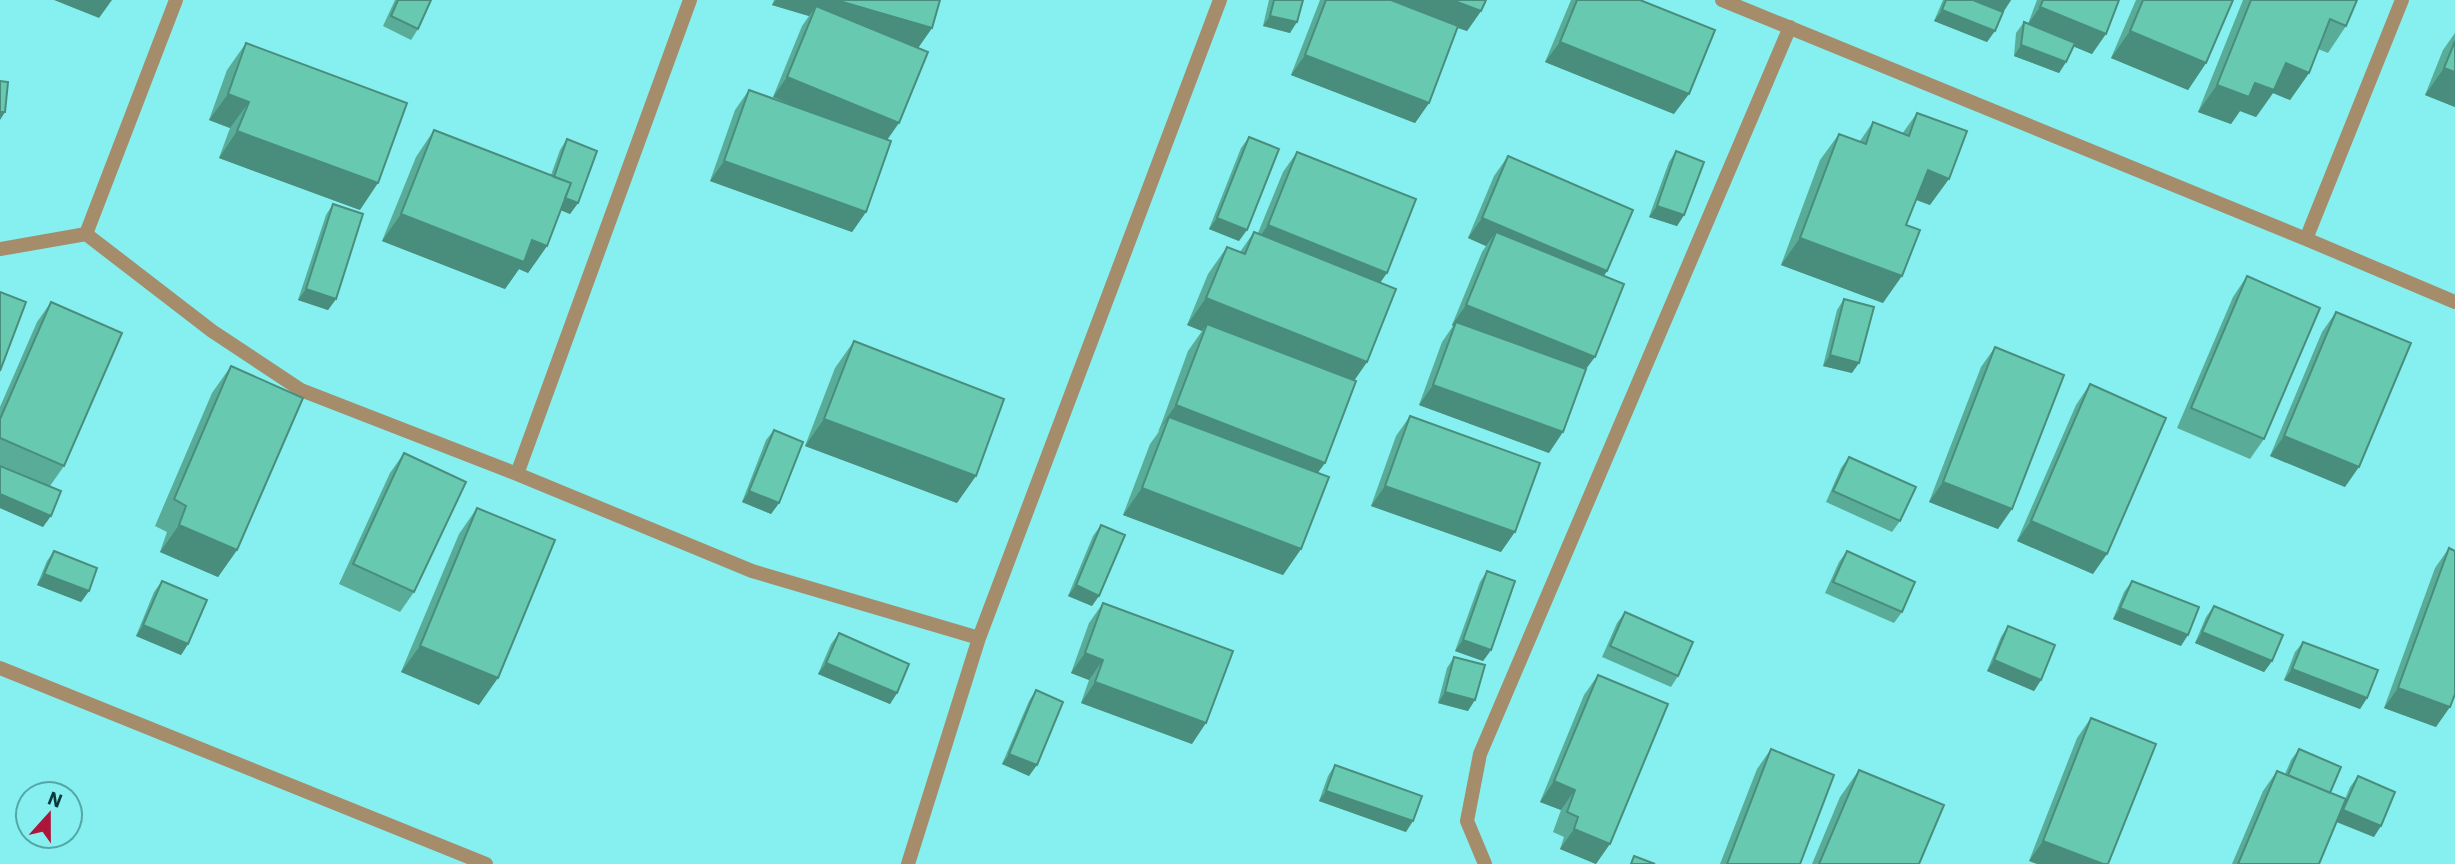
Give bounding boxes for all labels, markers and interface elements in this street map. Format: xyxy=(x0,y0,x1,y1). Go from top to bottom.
north arrow xyxy=(14,780,84,850)
text: N xyxy=(44,785,66,813)

